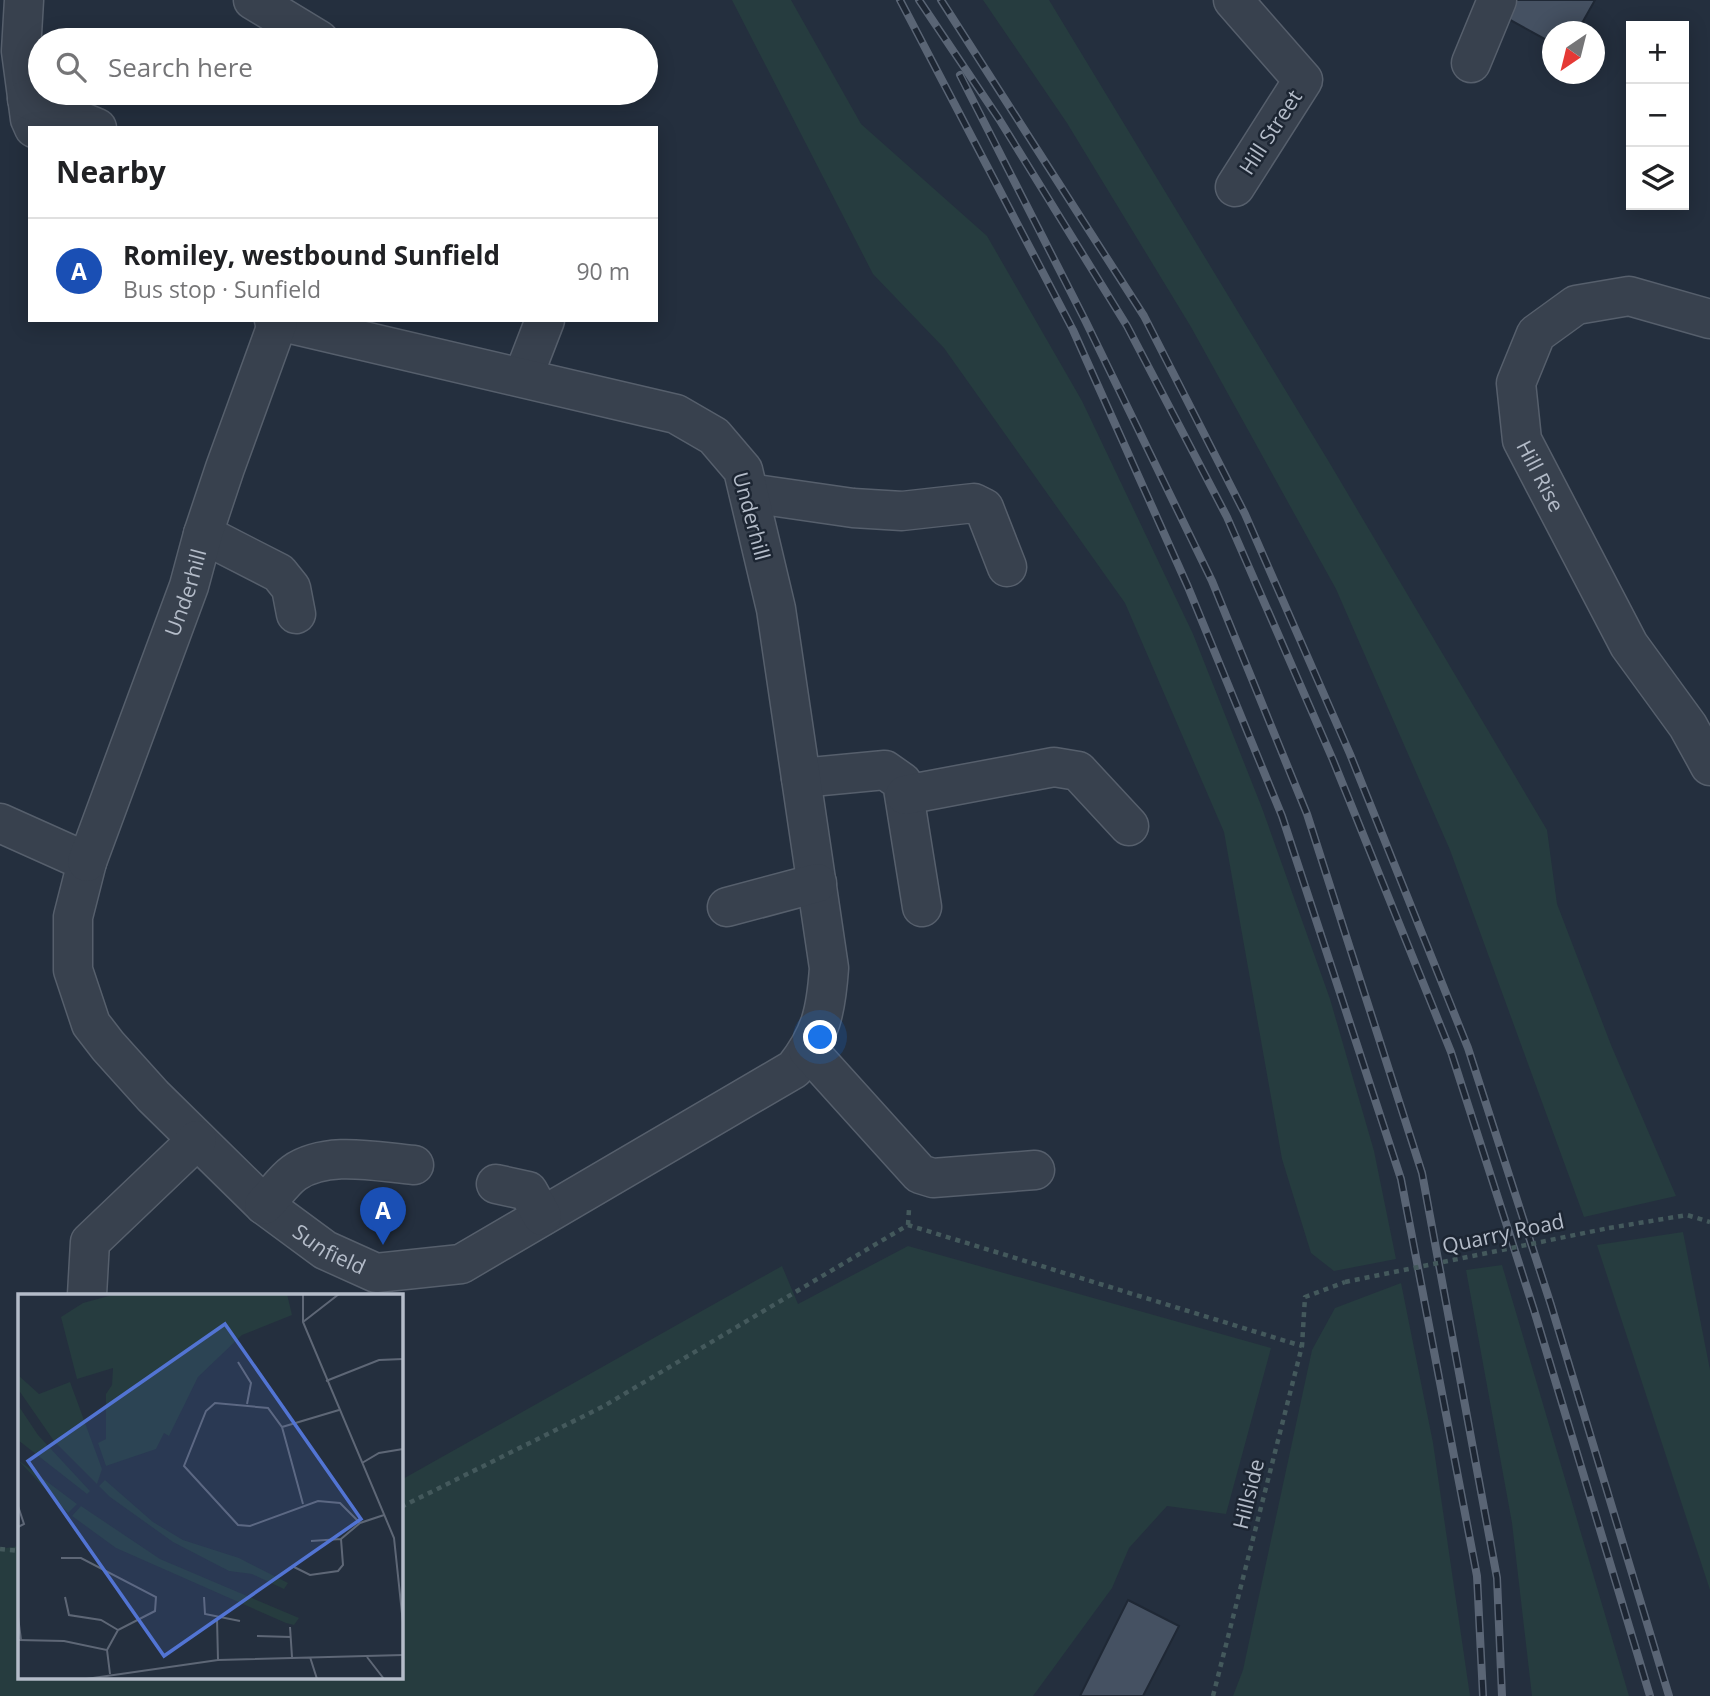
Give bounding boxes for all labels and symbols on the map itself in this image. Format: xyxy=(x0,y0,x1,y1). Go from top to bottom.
north arrow xyxy=(1542,21,1605,84)
street label: Hill Street xyxy=(1232,84,1308,180)
street label: Hill Rise xyxy=(1510,435,1571,516)
street label: Underhill xyxy=(727,469,777,563)
street label: Underhill xyxy=(158,546,212,640)
your location xyxy=(803,1020,837,1054)
pin: A xyxy=(360,1187,406,1245)
street label: Quarry Road xyxy=(1439,1206,1567,1260)
street label: Sunfield xyxy=(287,1217,370,1281)
inset map xyxy=(18,1294,402,1678)
street label: Hillside xyxy=(1226,1456,1270,1532)

